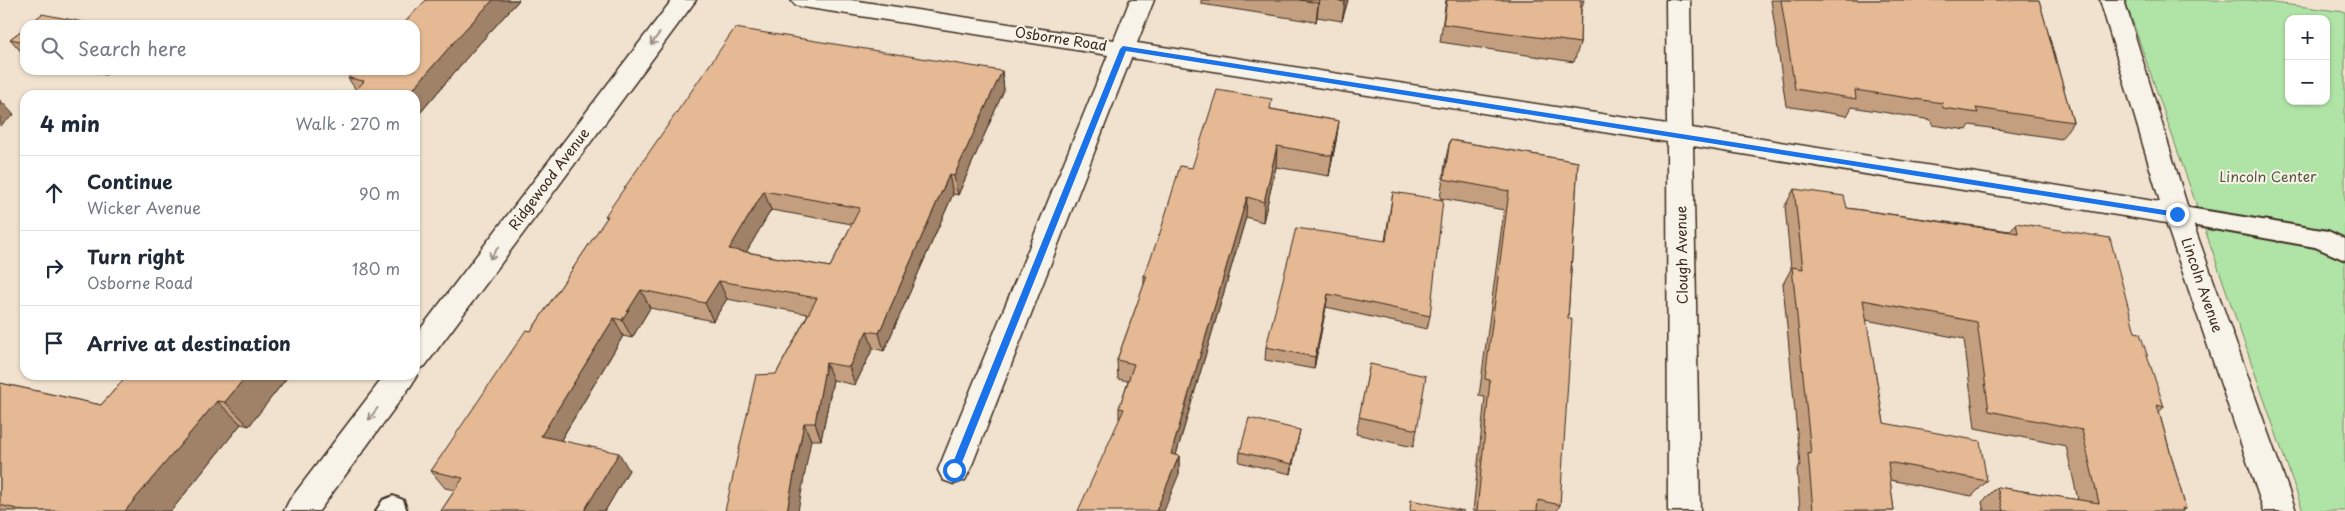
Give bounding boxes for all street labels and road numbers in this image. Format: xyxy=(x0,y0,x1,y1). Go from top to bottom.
street label: Osborne Road xyxy=(1014,21,1109,56)
street label: Ridgewood Avenue xyxy=(503,123,594,234)
street label: Clough Avenue xyxy=(1670,205,1693,304)
street label: Lincoln Avenue xyxy=(2176,234,2229,336)

